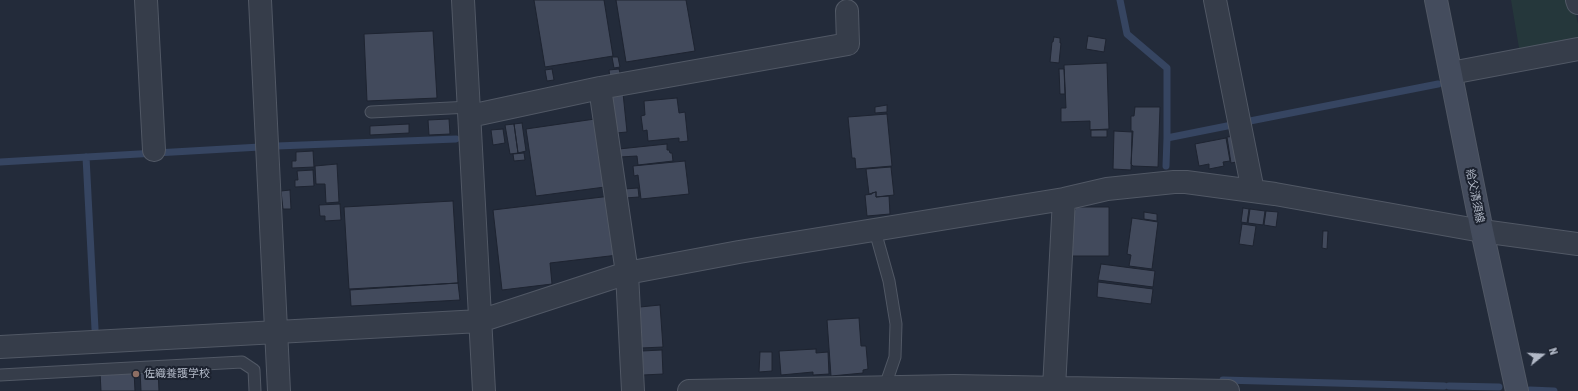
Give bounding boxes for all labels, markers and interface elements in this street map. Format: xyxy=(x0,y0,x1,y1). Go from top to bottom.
street label: 給父清須線 xyxy=(1463,168,1487,224)
north arrow xyxy=(1522,335,1562,375)
text: N xyxy=(1547,346,1560,356)
place label: 佐織養護学校 xyxy=(144,367,210,381)
marker: 佐織養護学校 xyxy=(131,369,141,379)

